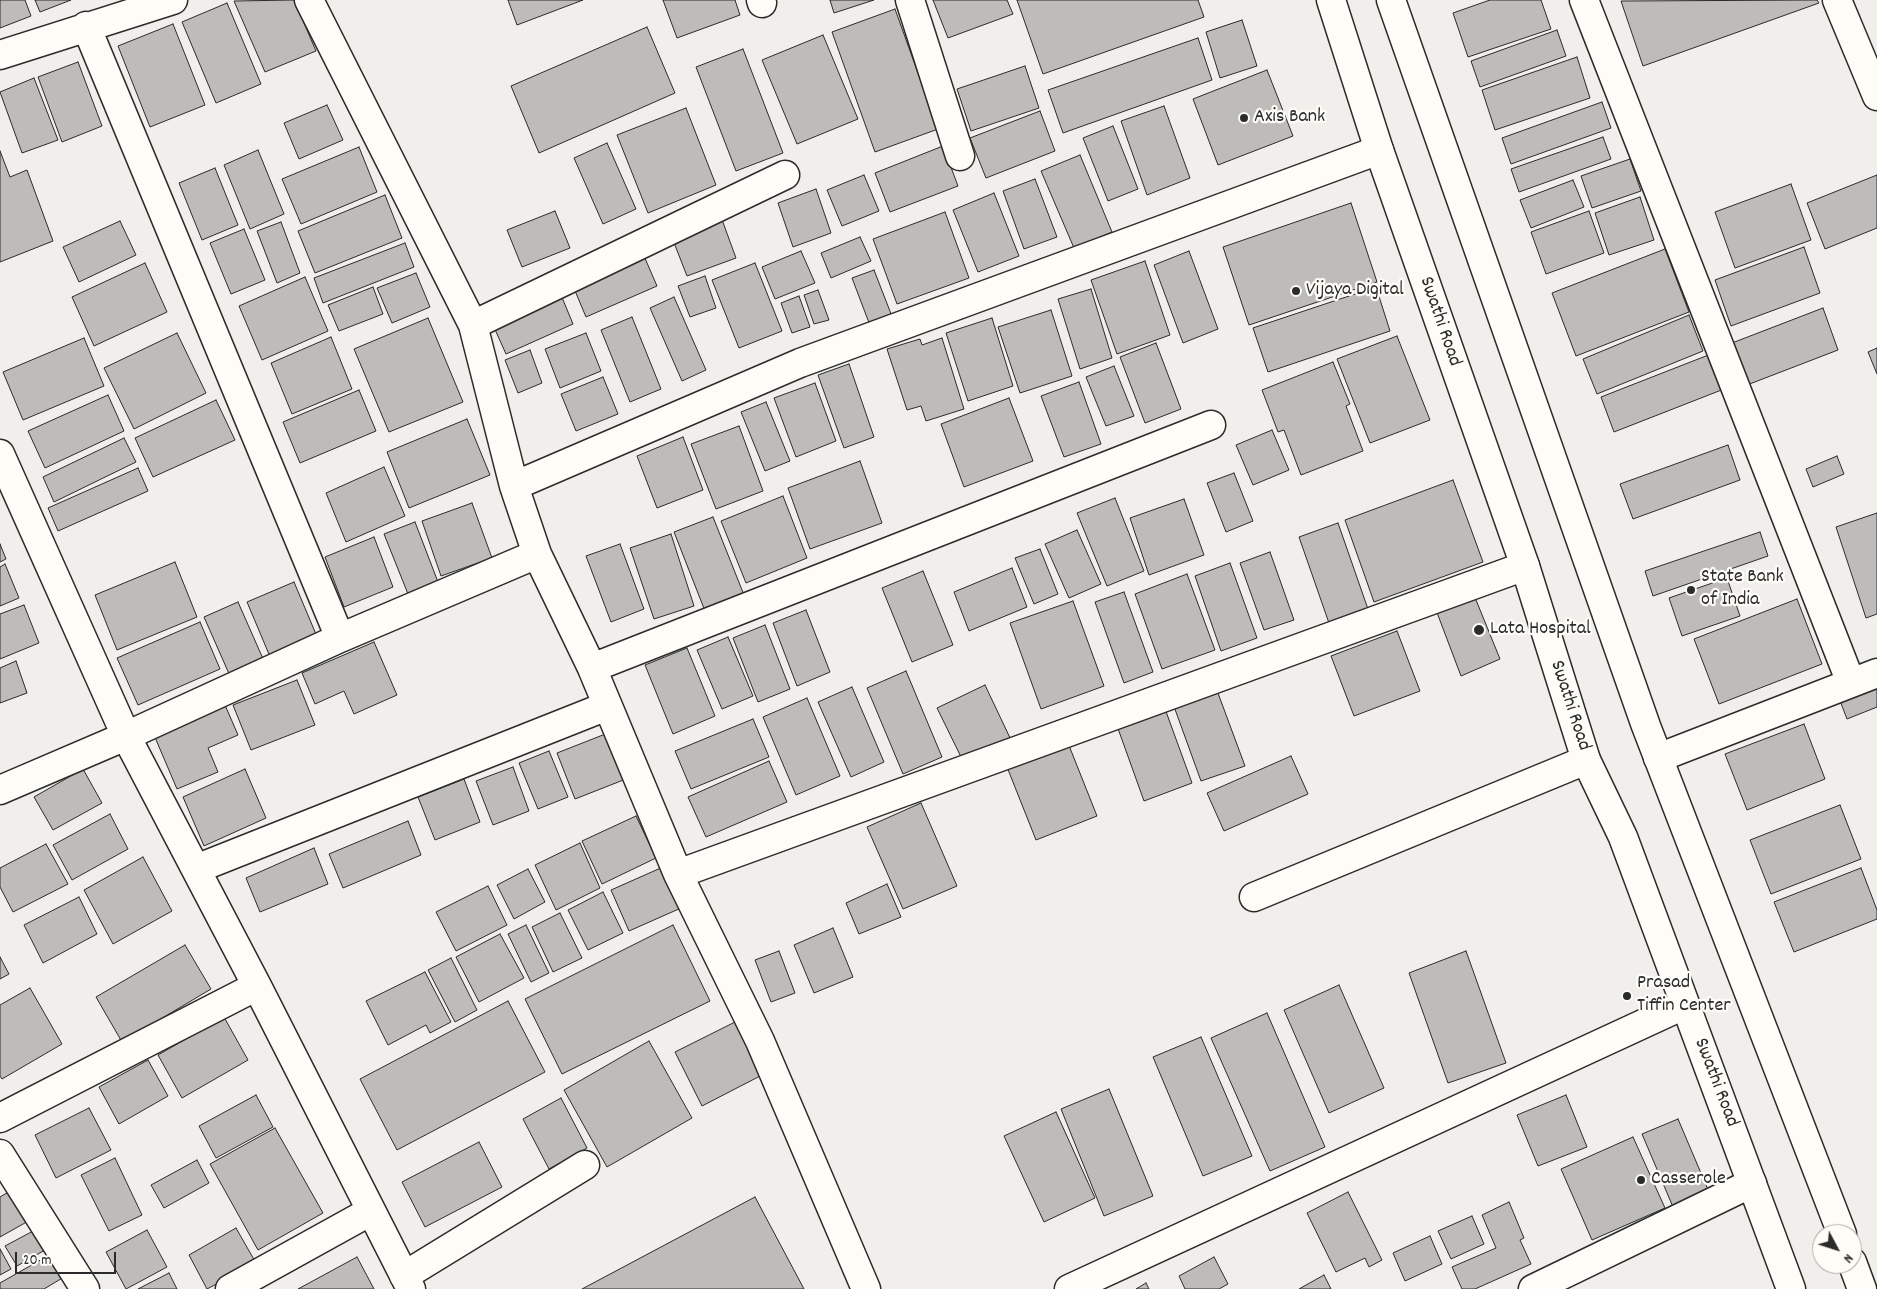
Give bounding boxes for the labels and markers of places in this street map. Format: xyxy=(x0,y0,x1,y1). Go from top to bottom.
place label: Axis Bank xyxy=(1254,106,1325,130)
marker: Axis Bank xyxy=(1238,112,1250,124)
place label: Vijaya Digital xyxy=(1306,279,1404,303)
marker: Vijaya Digital xyxy=(1290,285,1302,297)
place label: State Bank of India xyxy=(1701,566,1784,613)
marker: State Bank of India xyxy=(1685,584,1697,596)
place label: Lata Hospital xyxy=(1490,618,1591,642)
marker: Lata Hospital xyxy=(1472,623,1486,637)
place label: Prasad Tiffin Center xyxy=(1637,972,1731,1019)
marker: Prasad Tiffin Center xyxy=(1621,990,1633,1002)
place label: Casserole xyxy=(1651,1168,1726,1192)
marker: Casserole xyxy=(1635,1174,1647,1186)

